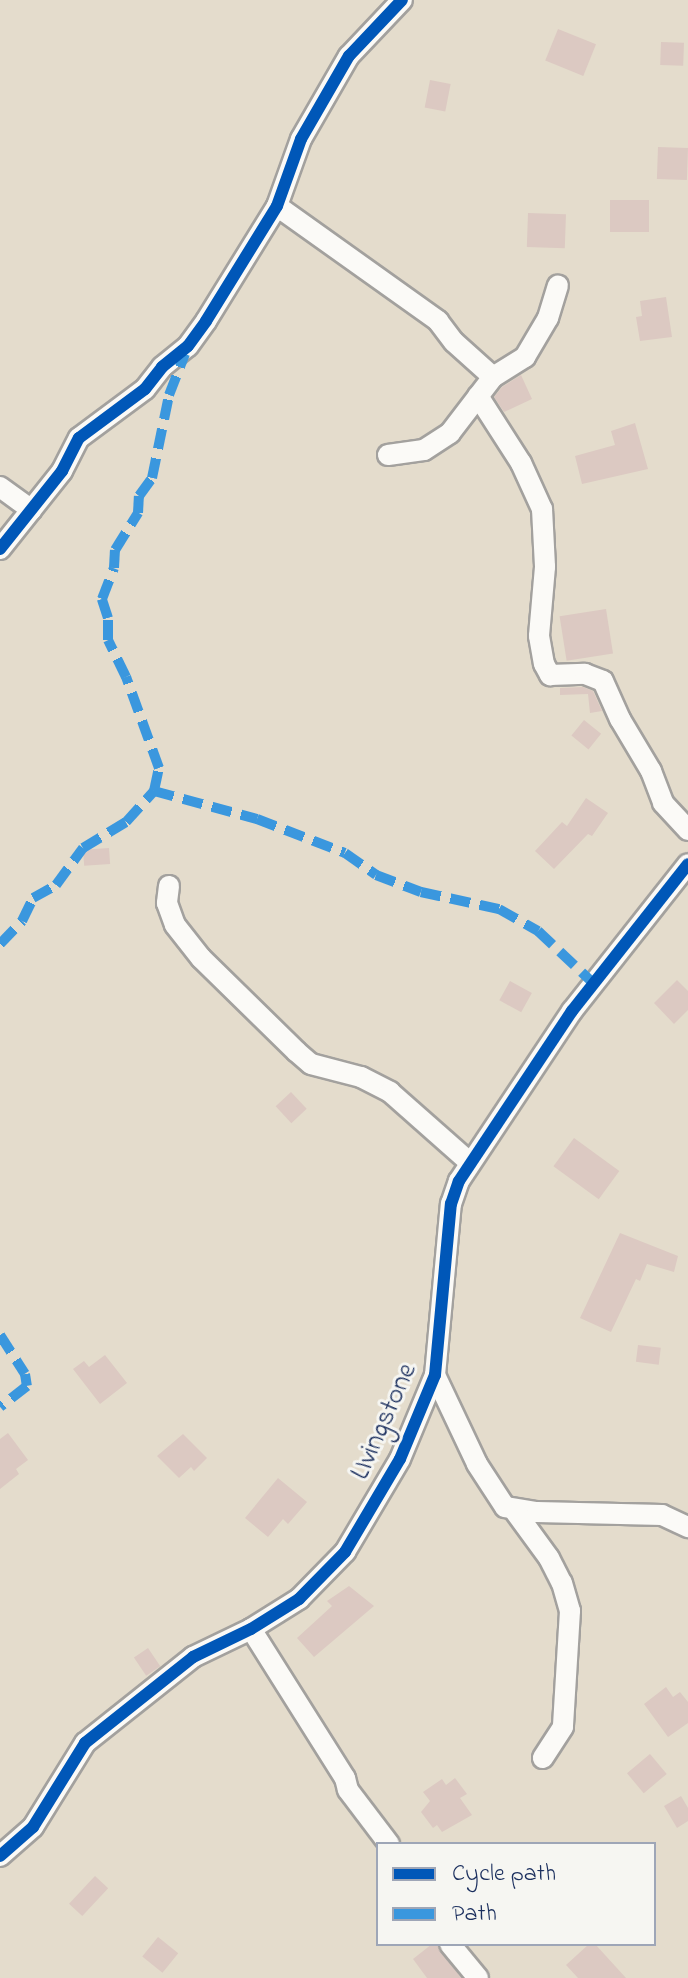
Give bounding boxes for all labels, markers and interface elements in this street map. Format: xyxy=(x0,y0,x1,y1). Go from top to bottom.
street label: LIvingstone xyxy=(344,1359,426,1485)
legend xyxy=(376,1842,656,1946)
text: Cycle path xyxy=(452,1857,556,1892)
text: Path xyxy=(452,1897,497,1932)

